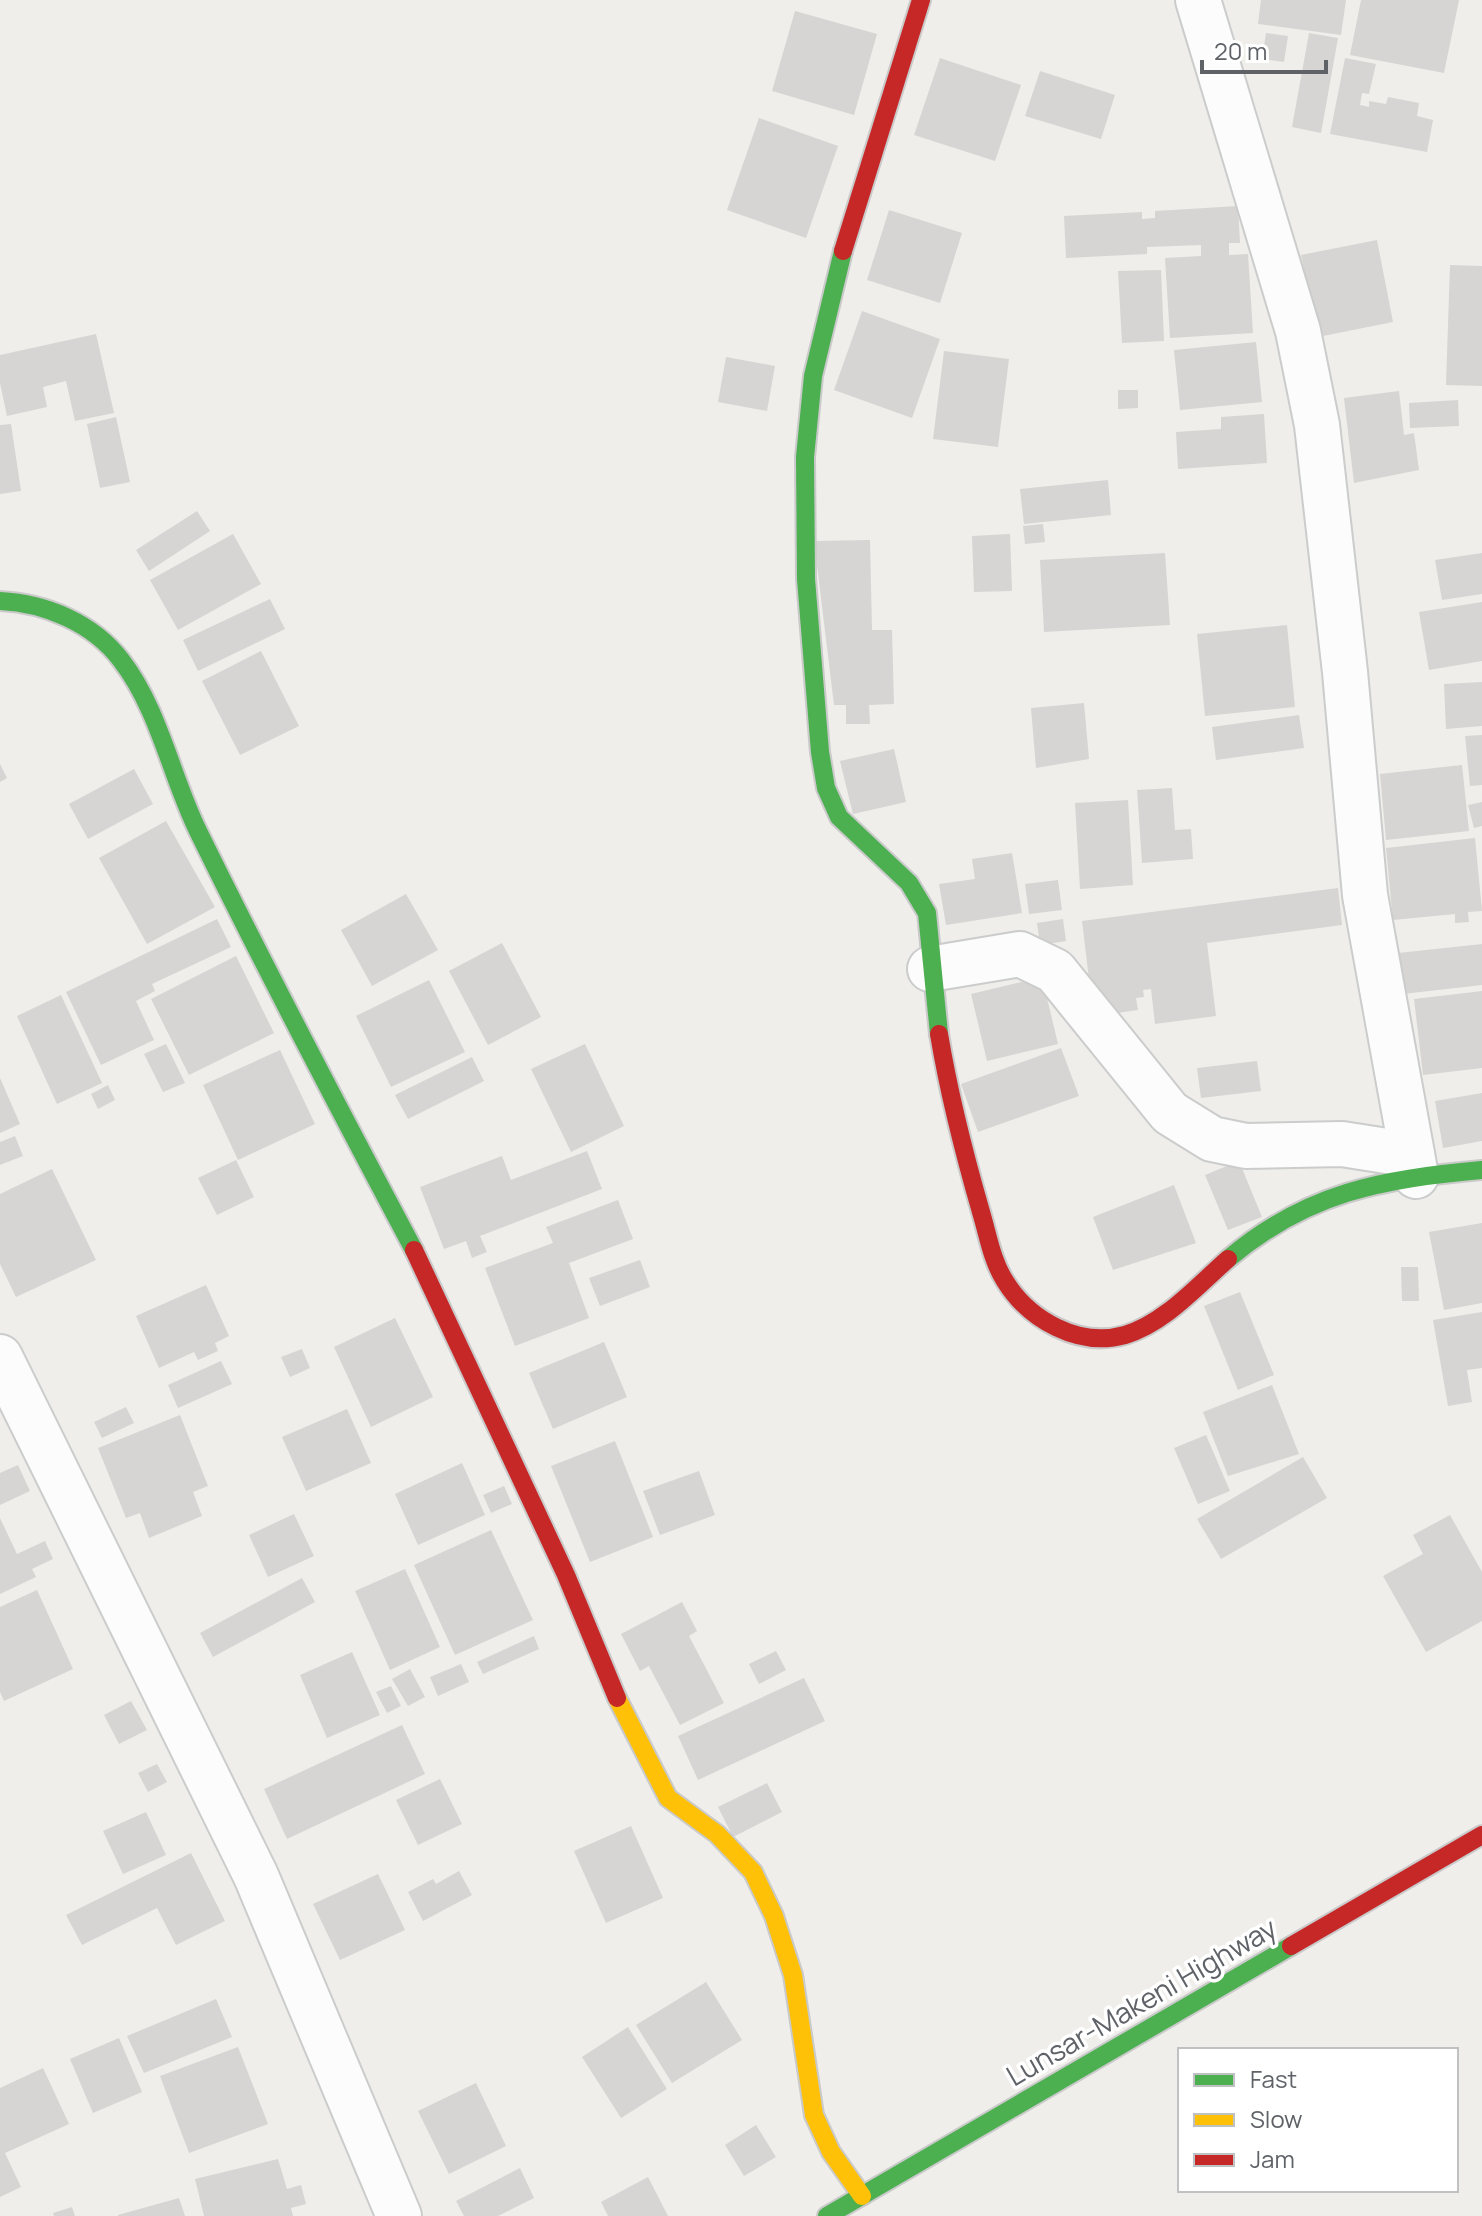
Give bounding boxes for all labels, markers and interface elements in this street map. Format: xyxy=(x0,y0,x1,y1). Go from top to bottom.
scale bar xyxy=(1202,24,1326,74)
text: 20 m xyxy=(1214,34,1267,67)
street label: Lunsar-Makeni Highway xyxy=(999,1908,1283,2094)
legend xyxy=(1178,2048,1458,2192)
text: Fast xyxy=(1250,2062,1297,2095)
text: Slow xyxy=(1250,2102,1303,2135)
text: Jam xyxy=(1250,2142,1295,2175)

